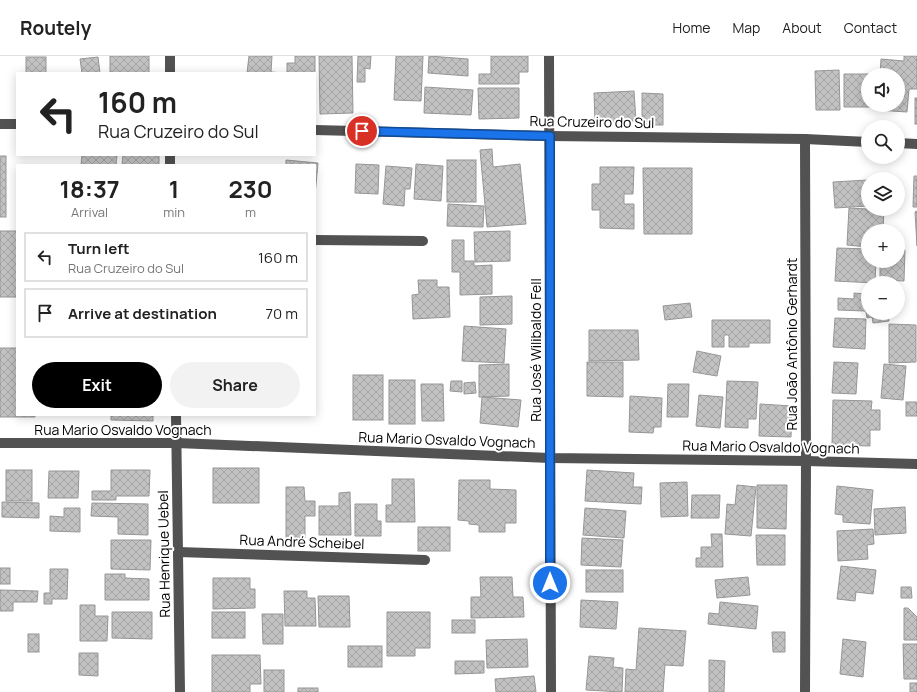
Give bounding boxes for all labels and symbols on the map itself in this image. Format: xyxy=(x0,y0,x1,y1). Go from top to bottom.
street label: Rua Cruzeiro do Sul xyxy=(529,111,655,132)
pin xyxy=(345,114,379,148)
street label: Rua João Antônio Gerhardt xyxy=(782,257,801,430)
street label: Rua José Wilibaldo Fell xyxy=(526,278,545,422)
street label: Rua Mario Osvaldo Vognach xyxy=(34,420,212,439)
street label: Rua Mario Osvaldo Vognach xyxy=(358,427,536,452)
street label: Rua Mario Osvaldo Vognach xyxy=(682,435,860,458)
street label: Rua Henrique Uebel xyxy=(153,490,174,618)
street label: Rua André Scheibel xyxy=(239,530,365,553)
position arrow xyxy=(529,562,571,604)

